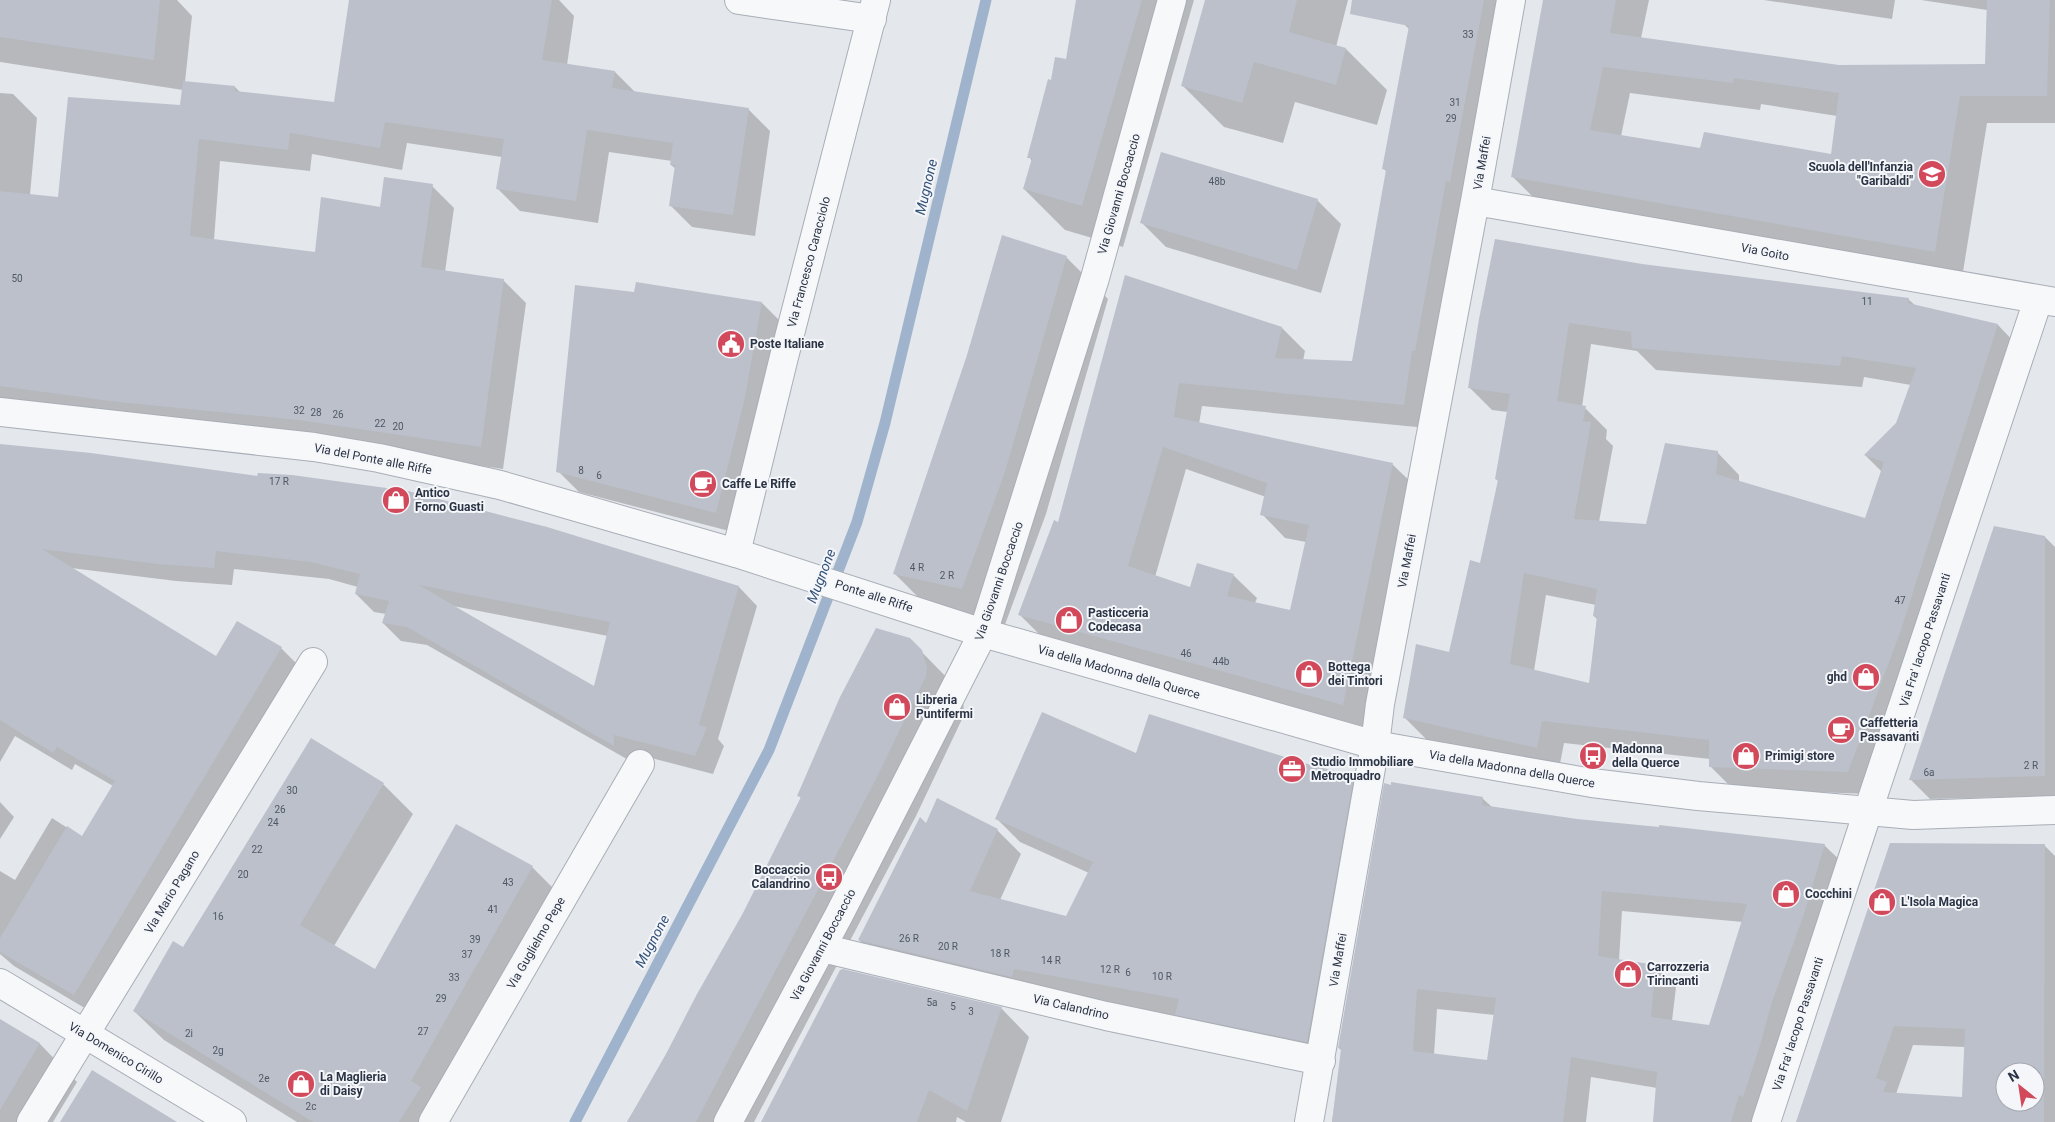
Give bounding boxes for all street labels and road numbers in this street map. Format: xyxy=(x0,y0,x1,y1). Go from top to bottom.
street label: Via Giovanni Boccaccio xyxy=(1095,132,1143,256)
street label: Via Maffei xyxy=(1470,135,1494,191)
street label: Via Francesco Caracciolo xyxy=(785,195,833,329)
street label: Via Goito xyxy=(1740,240,1790,264)
street label: Via del Ponte alle Riffe xyxy=(313,441,433,477)
street label: Via Giovanni Boccaccio xyxy=(972,519,1026,642)
street label: Via Maffei xyxy=(1395,533,1419,589)
street label: Via Fra' Iacopo Passavanti xyxy=(1897,571,1953,709)
street label: Ponte alle Riffe xyxy=(833,577,915,615)
street label: Via della Madonna della Querce xyxy=(1036,642,1202,702)
street label: Via della Madonna della Querce xyxy=(1428,748,1596,790)
street label: Via Mario Pagano xyxy=(142,848,202,936)
street label: Via Giovanni Boccaccio xyxy=(787,886,859,1003)
street label: Via Guglielmo Pepe xyxy=(504,894,568,992)
street label: Via Maffei xyxy=(1326,932,1350,988)
street label: Via Fra' Iacopo Passavanti xyxy=(1770,955,1826,1093)
street label: Via Calandrino xyxy=(1032,991,1111,1023)
street label: Via Domenico Cirillo xyxy=(66,1019,166,1087)

